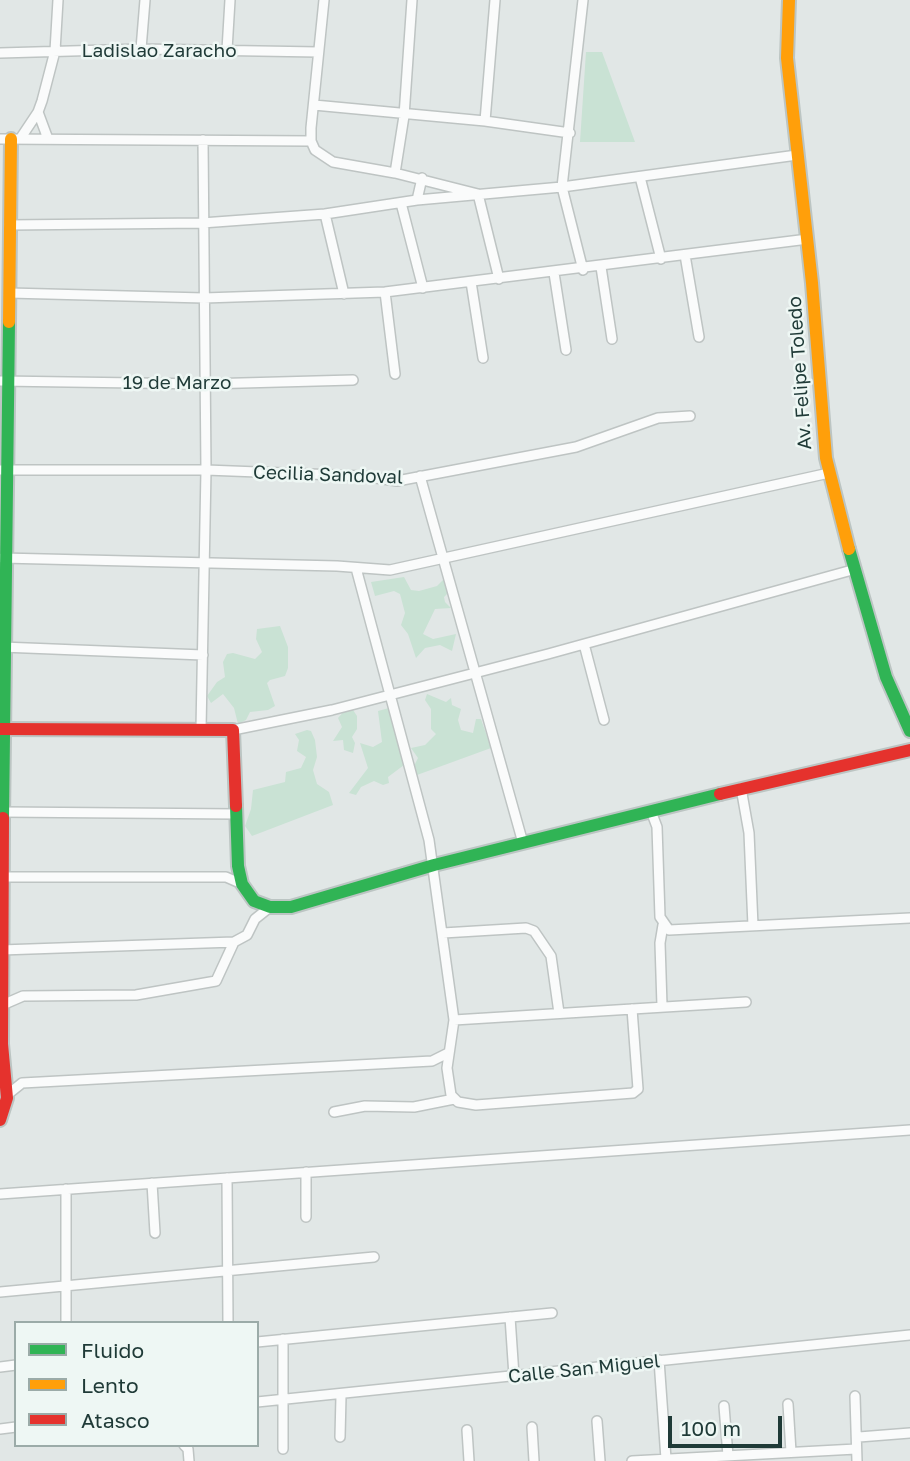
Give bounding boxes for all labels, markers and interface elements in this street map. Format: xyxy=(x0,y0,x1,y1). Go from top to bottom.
street label: Ladislao Zaracho xyxy=(81,40,237,62)
street label: Av. Felipe Toledo xyxy=(783,296,817,450)
street label: 19 de Marzo xyxy=(123,372,231,394)
street label: Cecilia Sandoval xyxy=(253,461,403,489)
legend xyxy=(14,1321,259,1447)
text: Fluido xyxy=(81,1337,144,1363)
street label: Calle San Miguel xyxy=(507,1350,661,1388)
text: Lento xyxy=(81,1372,139,1398)
scale bar xyxy=(672,1402,786,1446)
text: Atasco xyxy=(81,1407,150,1433)
text: 100 m xyxy=(681,1415,741,1441)

